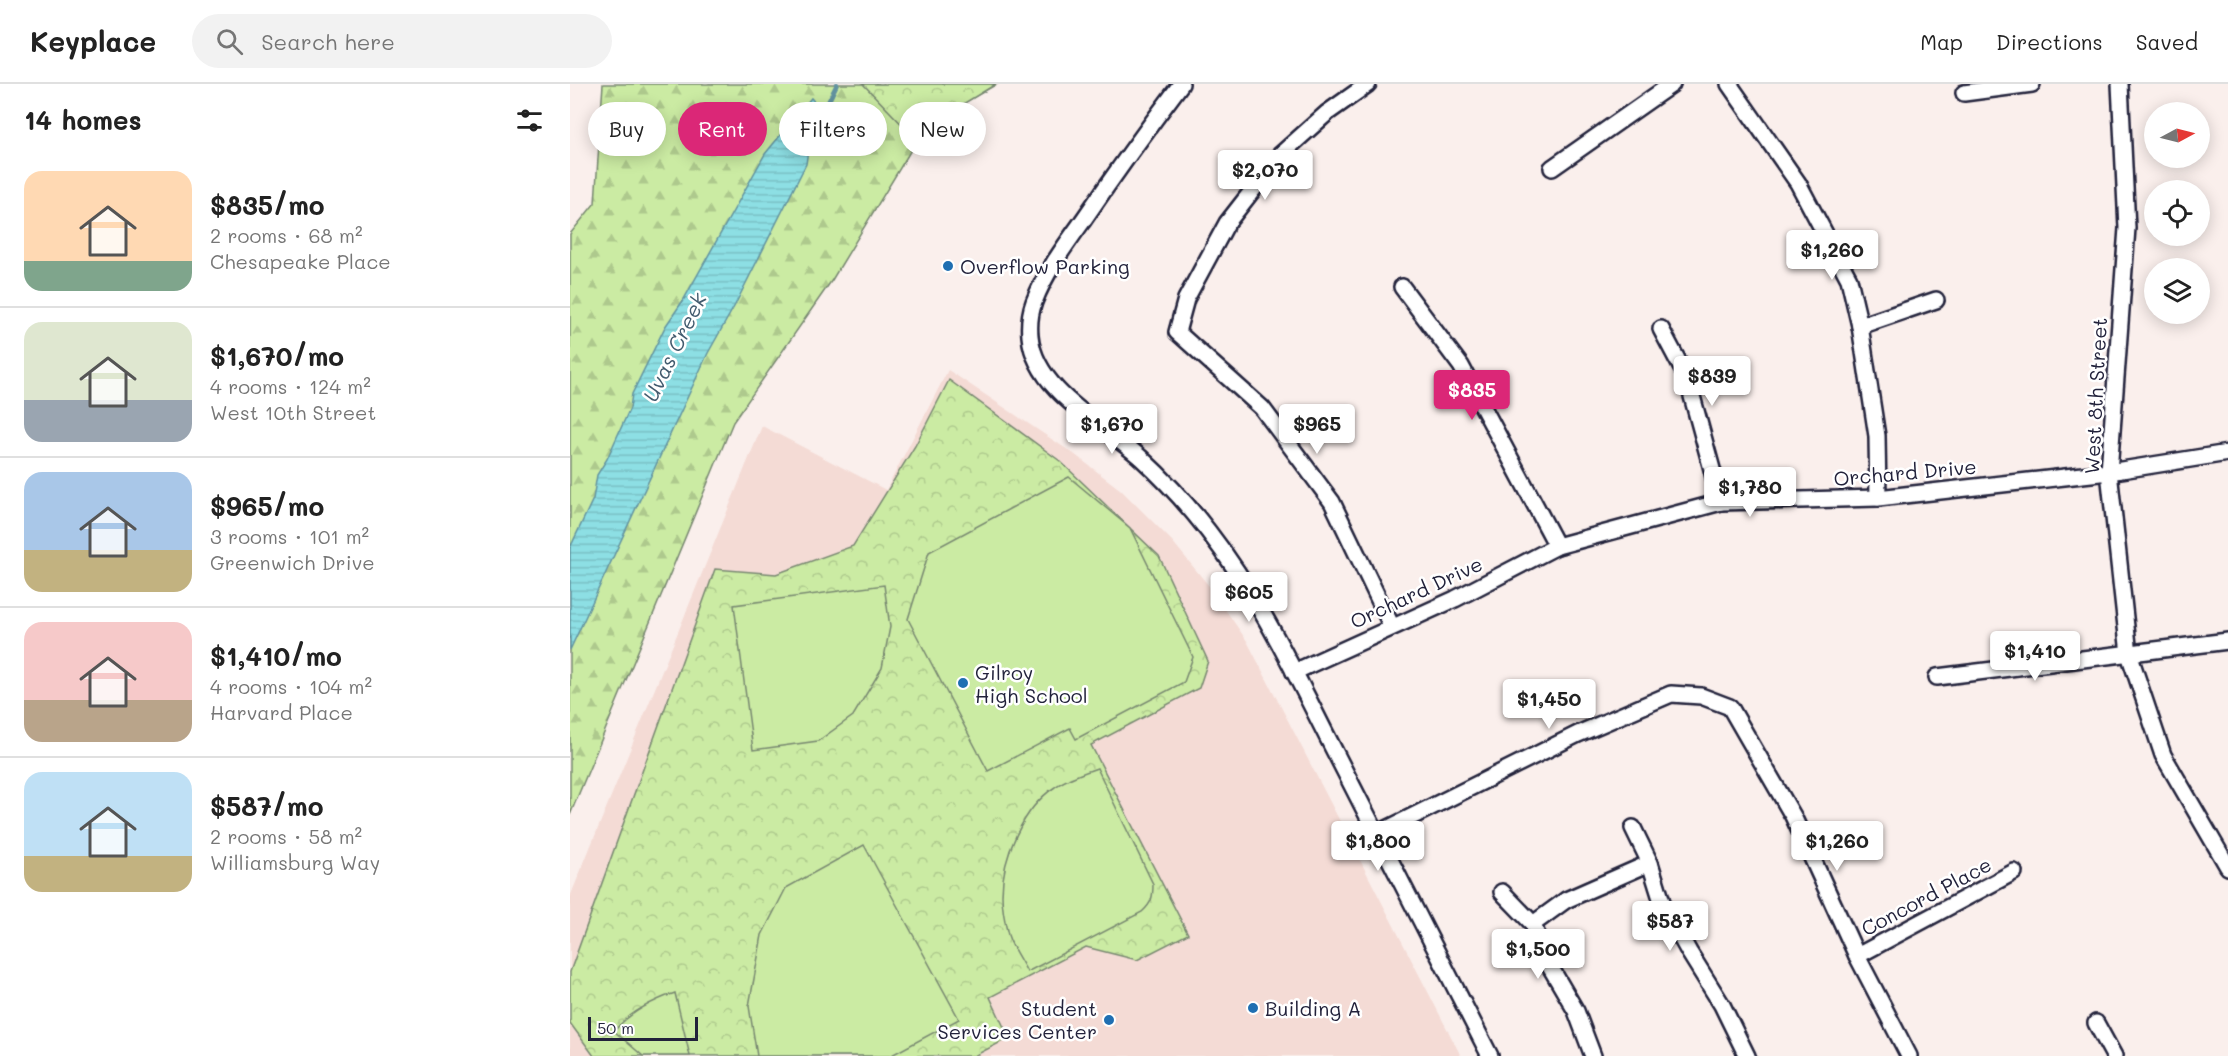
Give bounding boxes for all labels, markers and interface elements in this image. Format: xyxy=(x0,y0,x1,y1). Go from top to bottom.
search box xyxy=(192,14,612,68)
text: Keyplace xyxy=(30,23,156,59)
icon: search xyxy=(213,25,246,58)
text: Search here xyxy=(261,27,395,56)
text: Map xyxy=(1920,28,1963,55)
text: Directions xyxy=(1996,28,2103,55)
text: Saved xyxy=(2136,28,2198,55)
chip: Buy xyxy=(588,102,666,156)
chip: Rent xyxy=(678,102,767,156)
chip: Filters xyxy=(779,102,887,156)
chip: New xyxy=(899,102,986,156)
north arrow xyxy=(2144,102,2210,168)
map controls xyxy=(2144,102,2210,324)
text: 14 homes xyxy=(24,103,142,137)
icon: filters xyxy=(513,104,546,137)
pin: $2,070 xyxy=(1216,150,1314,201)
text: $2,070 xyxy=(1232,156,1298,182)
button: locate xyxy=(2144,180,2210,246)
text: $835/mo xyxy=(210,188,325,222)
icon: home xyxy=(72,195,144,267)
text: 2 rooms · 68 m² xyxy=(210,222,363,248)
pin: $1,260 xyxy=(1783,230,1881,281)
text: $1,260 xyxy=(1800,236,1864,262)
text: Chesapeake Place xyxy=(210,248,391,274)
place label: Overflow Parking xyxy=(960,253,1130,279)
button: layers xyxy=(2144,258,2210,324)
marker: Overflow Parking xyxy=(941,259,955,273)
water label: Uvas Creek xyxy=(636,287,712,406)
street label: West 8th Street xyxy=(2078,317,2112,475)
text: $1,670/mo xyxy=(210,339,344,373)
icon: home xyxy=(72,346,144,418)
pin: $839 xyxy=(1676,356,1748,407)
text: $839 xyxy=(1688,362,1736,388)
pin: $835 xyxy=(1436,370,1508,421)
text: 4 rooms · 124 m² xyxy=(210,373,371,399)
text: $835 xyxy=(1448,376,1496,402)
text: West 10th Street xyxy=(210,399,376,425)
pin: $1,670 xyxy=(1063,404,1161,455)
pin: $965 xyxy=(1281,404,1353,455)
text: $1,670 xyxy=(1080,410,1144,436)
text: $965 xyxy=(1293,410,1341,436)
street label: Orchard Drive xyxy=(1832,453,1978,491)
pin: $1,780 xyxy=(1701,467,1799,518)
text: $1,780 xyxy=(1718,473,1782,499)
text: $965/mo xyxy=(210,489,324,523)
icon: home xyxy=(72,496,144,568)
text: 3 rooms · 101 m² xyxy=(210,523,369,549)
text: Greenwich Drive xyxy=(210,549,375,575)
street label: Orchard Drive xyxy=(1346,550,1486,634)
pin: $605 xyxy=(1213,572,1285,623)
text: $605 xyxy=(1225,578,1274,604)
pin: $1,410 xyxy=(1986,631,2084,682)
text: $1,410 xyxy=(2004,637,2066,663)
text: $1,410/mo xyxy=(210,639,342,673)
icon: home xyxy=(72,646,144,718)
place label: Gilroy High School xyxy=(975,659,1088,708)
text: 4 rooms · 104 m² xyxy=(210,673,372,699)
marker: Gilroy High School xyxy=(956,676,970,690)
pin: $1,450 xyxy=(1500,679,1598,730)
text: $1,450 xyxy=(1517,685,1581,711)
text: Harvard Place xyxy=(210,699,353,725)
text: $587/mo xyxy=(210,789,323,823)
icon: home xyxy=(72,796,144,868)
pin: $1,800 xyxy=(1329,821,1427,872)
pin: $1,260 xyxy=(1788,821,1886,872)
text: 2 rooms · 58 m² xyxy=(210,823,362,849)
text: $1,800 xyxy=(1345,827,1411,853)
text: $1,260 xyxy=(1805,827,1869,853)
text: Williamsburg Way xyxy=(210,849,380,875)
street label: Concord Place xyxy=(1856,851,1996,941)
pin: $587 xyxy=(1634,901,1706,952)
text: $587 xyxy=(1646,907,1694,933)
pin: $1,500 xyxy=(1489,929,1587,980)
text: $1,500 xyxy=(1506,935,1570,961)
place label: Student Services Center xyxy=(937,995,1097,1044)
place label: Building A xyxy=(1265,995,1361,1021)
marker: Building A xyxy=(1246,1001,1260,1015)
marker: Student Services Center xyxy=(1102,1013,1116,1027)
scale bar xyxy=(588,1014,698,1042)
text: 50 m xyxy=(597,1017,634,1038)

